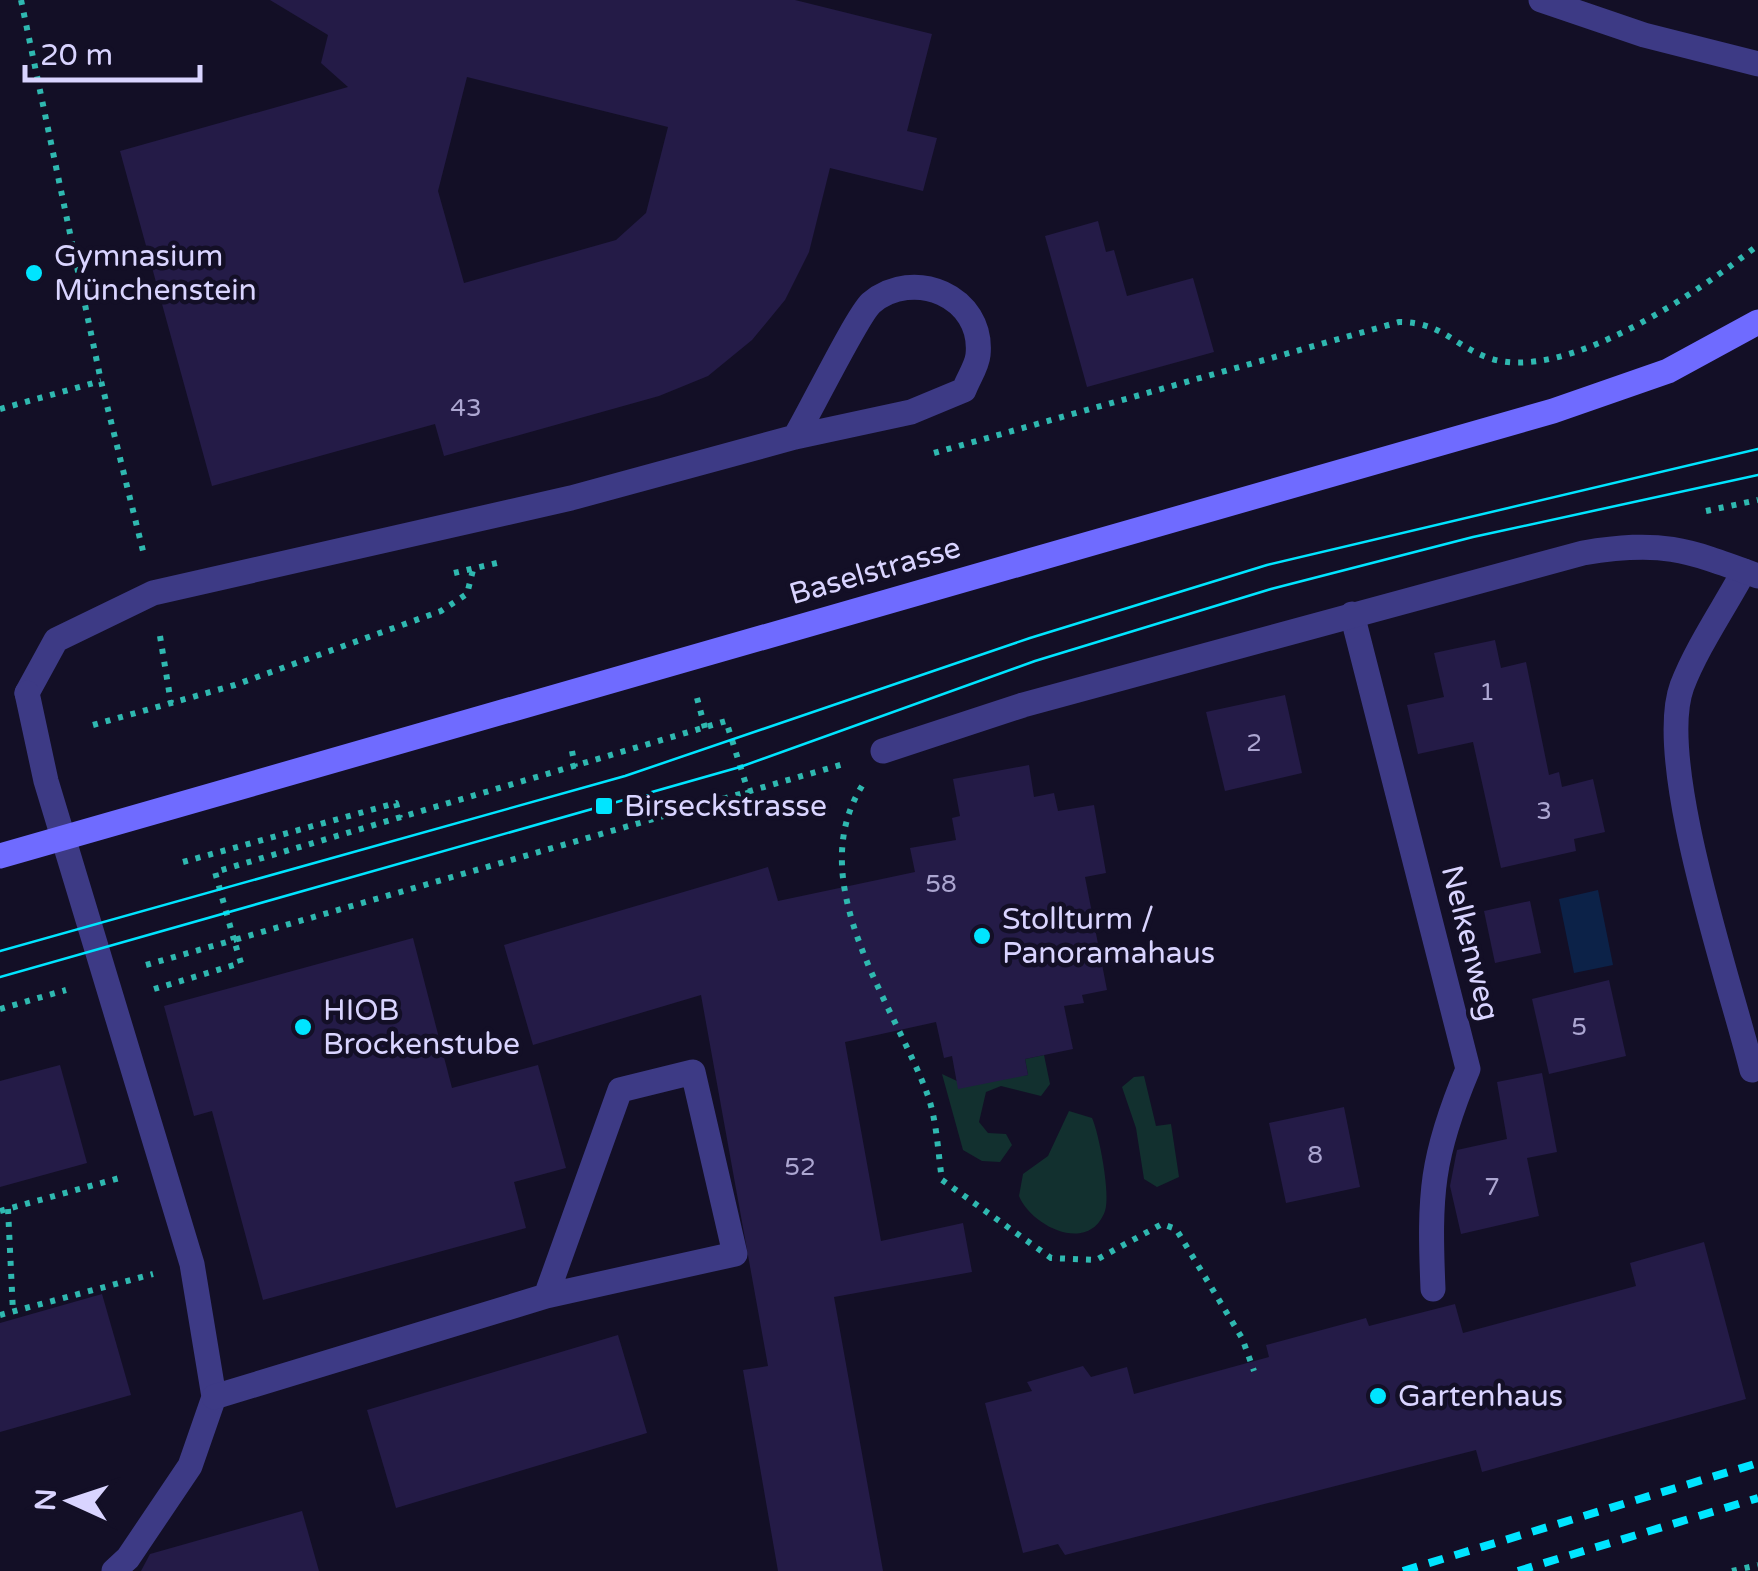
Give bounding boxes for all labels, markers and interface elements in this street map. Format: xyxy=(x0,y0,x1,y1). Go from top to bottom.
scale bar xyxy=(25,20,200,82)
text: 20 m xyxy=(40,37,113,74)
place label: Gymnasium Münchenstein xyxy=(54,238,257,309)
marker: Gymnasium Münchenstein xyxy=(23,262,45,284)
house number: 43 xyxy=(450,393,482,423)
street label: Baselstrasse xyxy=(785,529,965,613)
house number: 1 xyxy=(1479,677,1495,707)
house number: 2 xyxy=(1246,728,1262,758)
place label: Birseckstrasse xyxy=(624,788,827,825)
marker: Birseckstrasse xyxy=(593,795,615,817)
house number: 3 xyxy=(1536,796,1552,826)
street label: Nelkenweg xyxy=(1433,862,1507,1024)
house number: 58 xyxy=(925,869,957,899)
place label: Stollturm / Panoramahaus xyxy=(1002,901,1215,972)
marker: Stollturm / Panoramahaus xyxy=(971,925,993,947)
place label: HIOB Brockenstube xyxy=(323,992,520,1063)
house number: 5 xyxy=(1571,1012,1587,1042)
marker: HIOB Brockenstube xyxy=(292,1016,314,1038)
house number: 8 xyxy=(1307,1140,1323,1170)
house number: 52 xyxy=(784,1152,816,1182)
house number: 7 xyxy=(1484,1172,1500,1202)
place label: Gartenhaus xyxy=(1398,1378,1563,1415)
marker: Gartenhaus xyxy=(1367,1385,1389,1407)
north arrow xyxy=(20,1451,120,1551)
text: N xyxy=(28,1488,64,1512)

